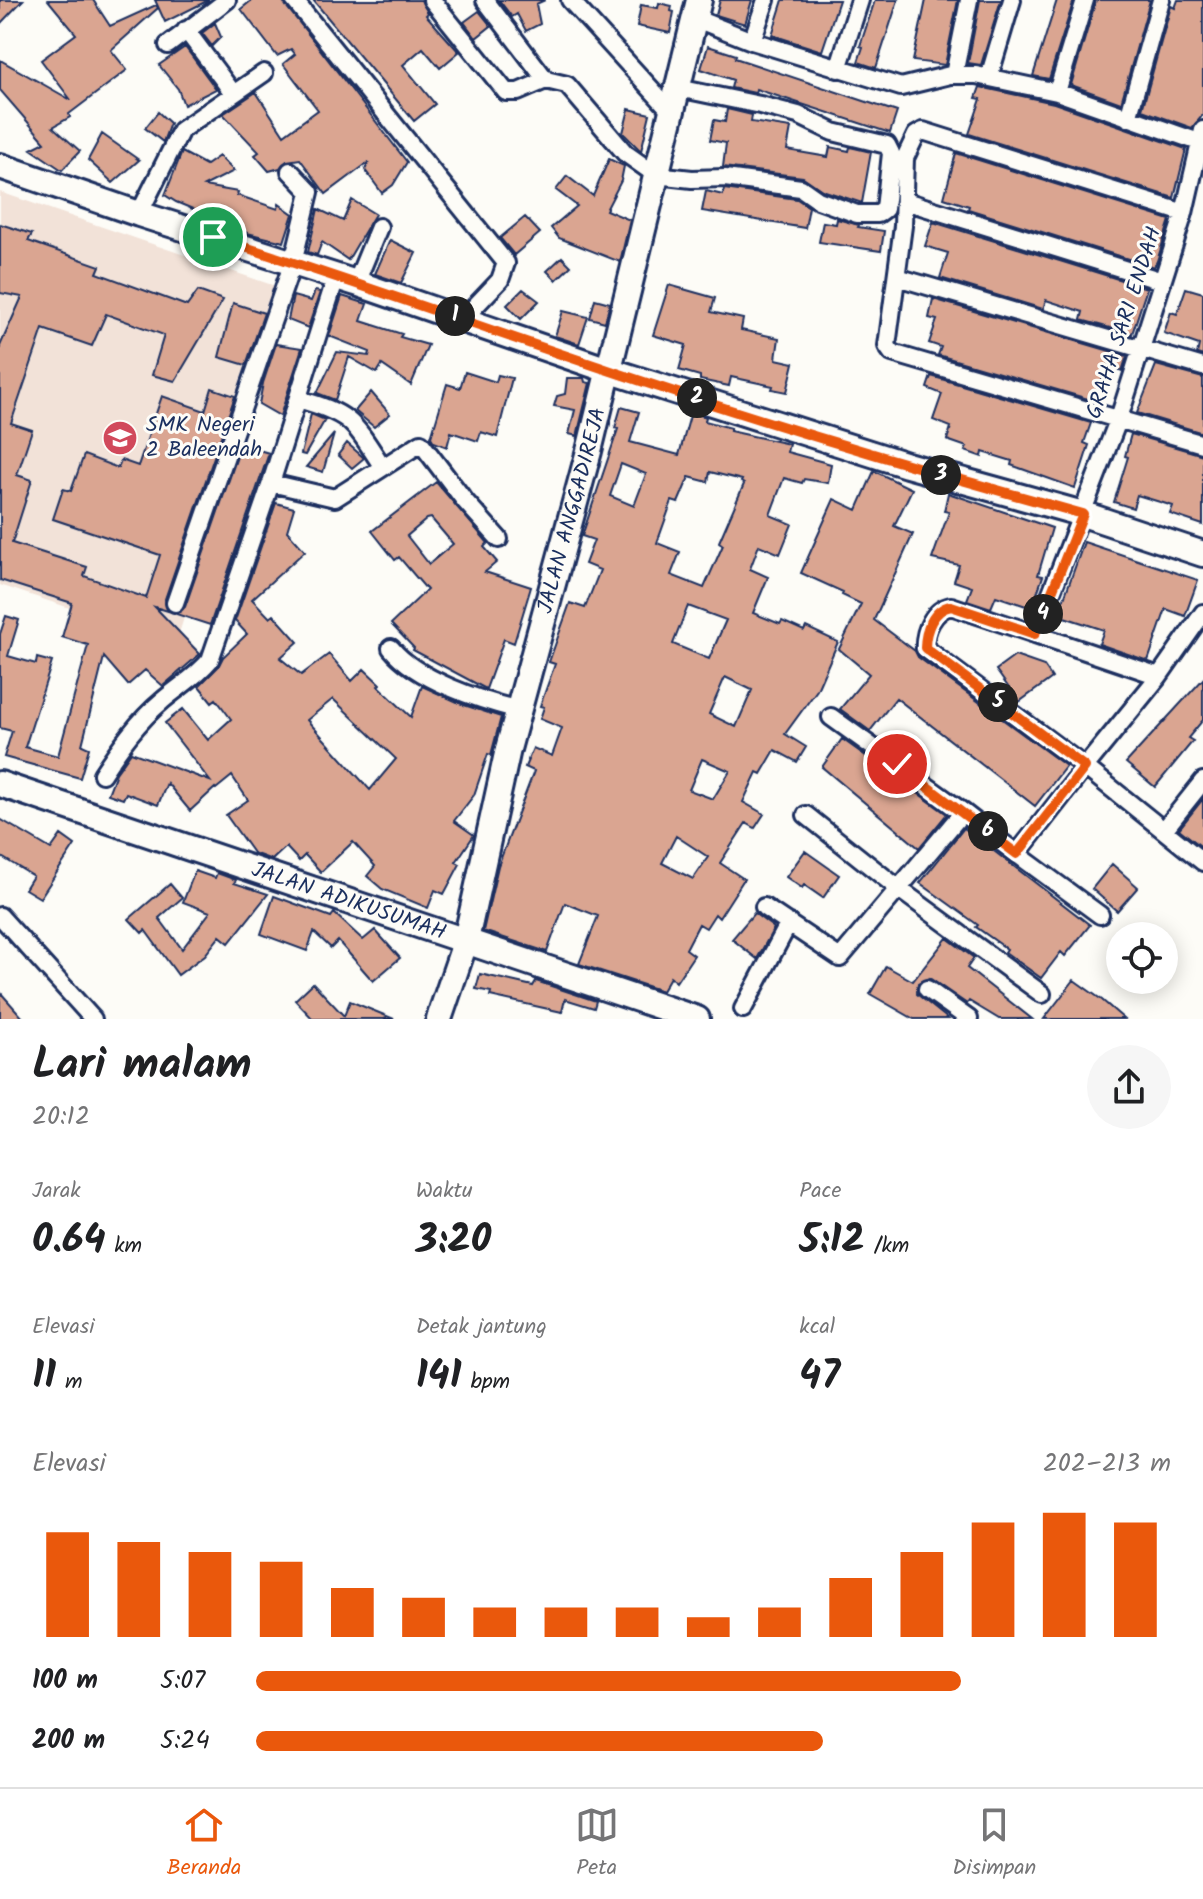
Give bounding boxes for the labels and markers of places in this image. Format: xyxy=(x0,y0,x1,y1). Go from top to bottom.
pin xyxy=(179,203,247,271)
pin: 1 xyxy=(435,296,475,336)
pin: 2 xyxy=(677,378,717,418)
place label: SMK Negeri 2 Baleendah xyxy=(146,408,262,468)
school or university icon: SMK Negeri 2 Baleendah xyxy=(101,419,139,457)
pin: 3 xyxy=(921,455,961,495)
pin: 4 xyxy=(1023,594,1063,634)
pin: 5 xyxy=(978,682,1018,722)
pin xyxy=(863,730,931,798)
pin: 6 xyxy=(968,811,1008,851)

